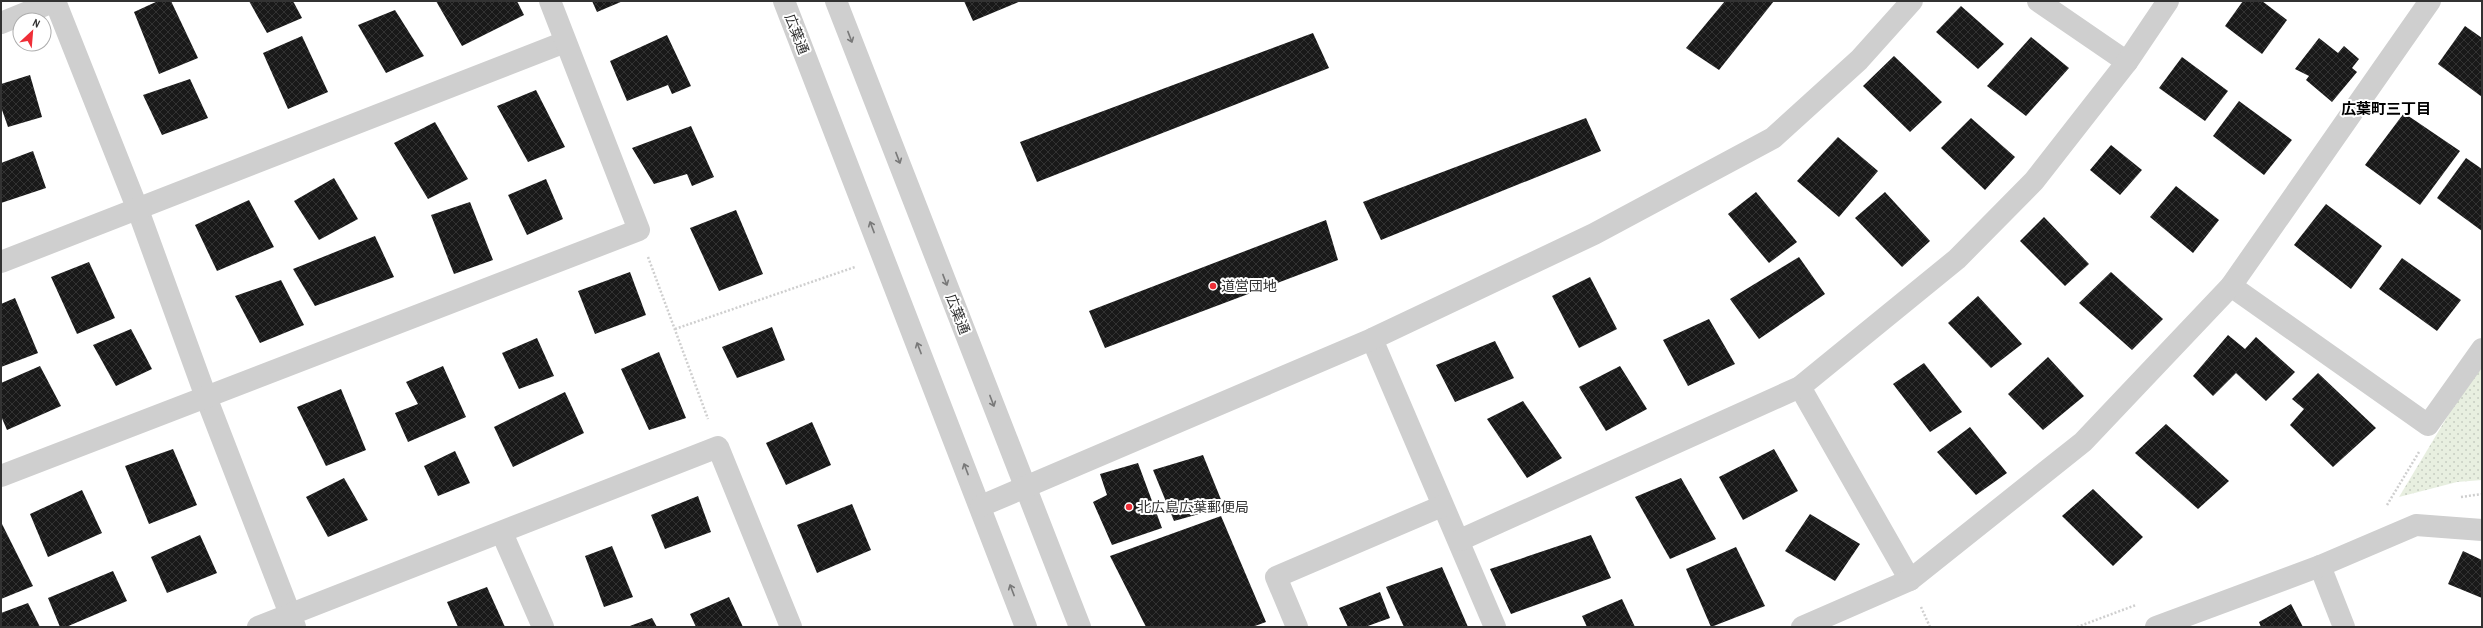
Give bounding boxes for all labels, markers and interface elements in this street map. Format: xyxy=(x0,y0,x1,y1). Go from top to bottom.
street label: 広葉通 xyxy=(781,11,813,57)
north arrow xyxy=(12,12,52,52)
text: N xyxy=(30,15,42,31)
one-way arrow xyxy=(847,31,855,43)
district label: 広葉町三丁目 xyxy=(2341,98,2431,119)
one-way arrow xyxy=(894,152,902,164)
one-way arrow xyxy=(867,221,875,233)
one-way arrow xyxy=(941,273,949,285)
place label: 道営団地 xyxy=(1221,277,1277,295)
marker: 道営団地 xyxy=(1208,281,1218,291)
street label: 広葉通 xyxy=(942,291,974,337)
one-way arrow xyxy=(915,342,922,354)
one-way arrow xyxy=(989,394,997,406)
one-way arrow xyxy=(962,463,970,475)
place label: 北広島広葉郵便局 xyxy=(1137,498,1249,516)
marker: 北広島広葉郵便局 xyxy=(1124,502,1134,512)
one-way arrow xyxy=(1008,585,1016,597)

